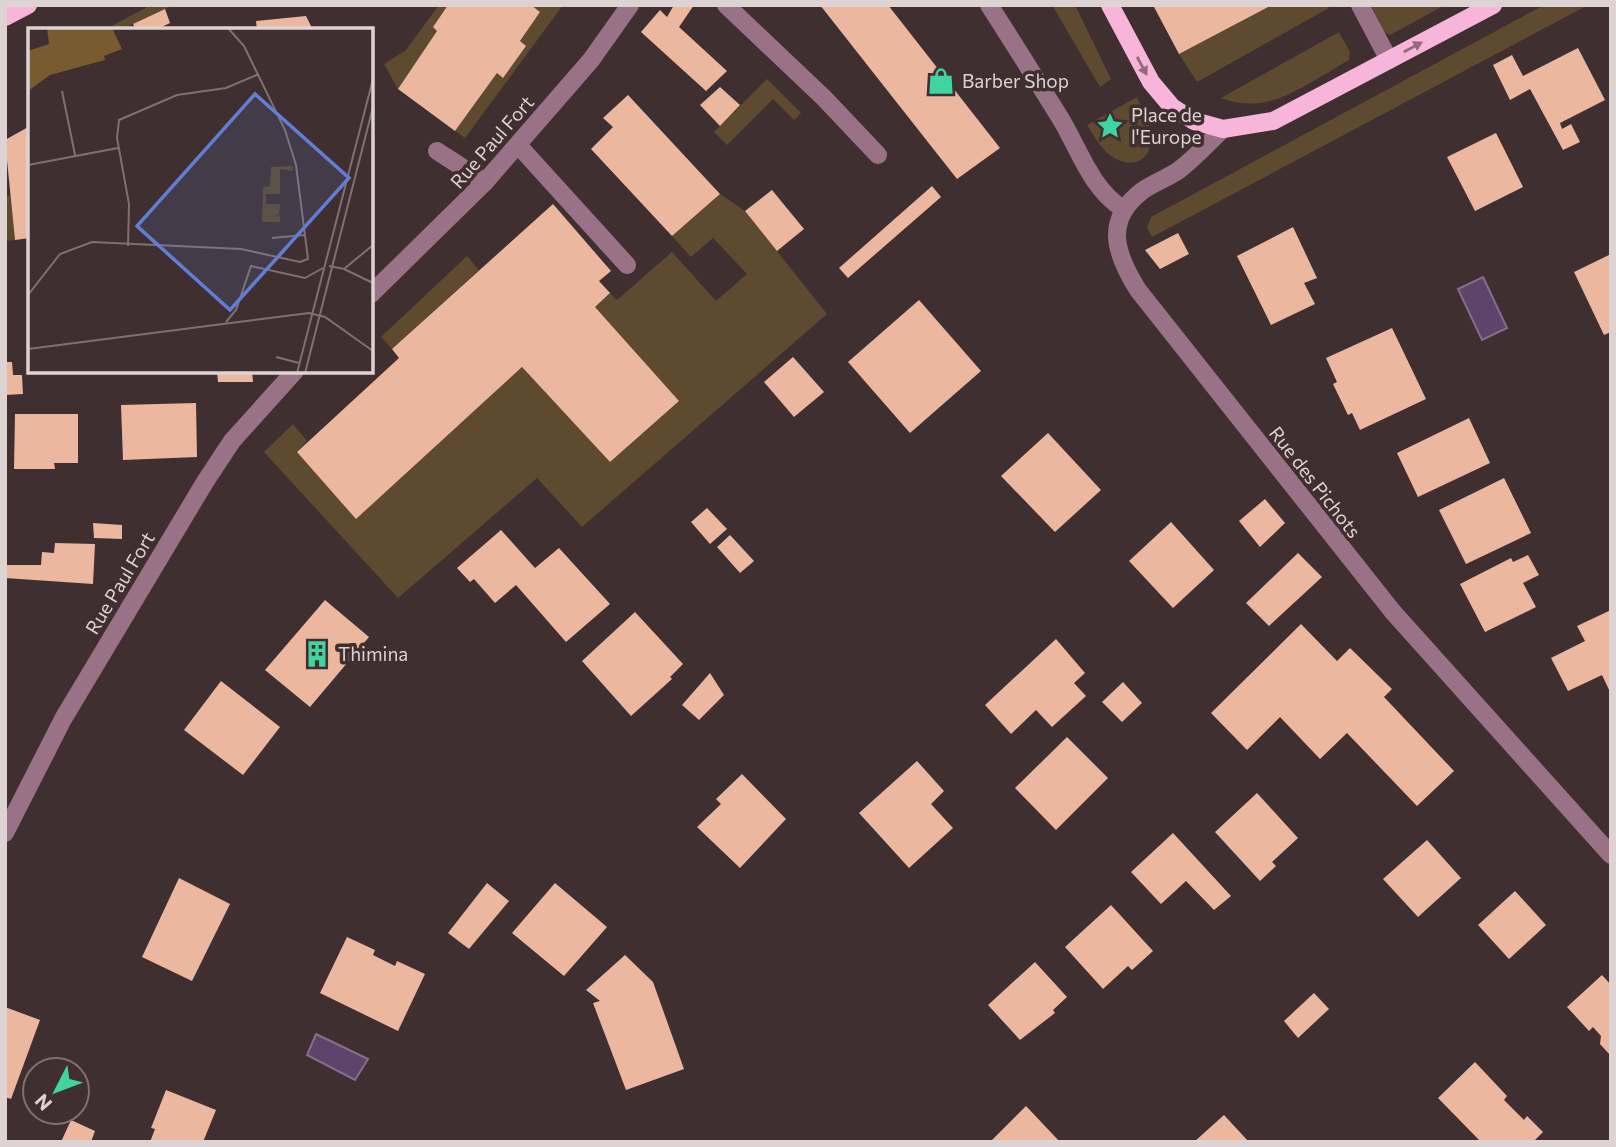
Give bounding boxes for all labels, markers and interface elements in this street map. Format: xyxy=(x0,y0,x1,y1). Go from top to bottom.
inset map xyxy=(28,28,373,373)
one-way arrow xyxy=(1403,42,1423,53)
one-way arrow xyxy=(1136,56,1148,75)
shop icon: Barber Shop xyxy=(926,66,956,96)
place label: Barber Shop xyxy=(962,69,1069,92)
street label: Rue Paul Fort xyxy=(445,91,538,193)
place label: Place de l'Europe xyxy=(1131,103,1202,148)
place icon: Place de l'Europe xyxy=(1095,111,1125,141)
street label: Rue des Pichots xyxy=(1265,421,1366,542)
street label: Rue Paul Fort xyxy=(80,527,159,638)
building icon: Thimina xyxy=(302,639,332,669)
place label: Thimina xyxy=(338,642,408,665)
north arrow xyxy=(21,1056,91,1126)
text: N xyxy=(30,1090,56,1116)

